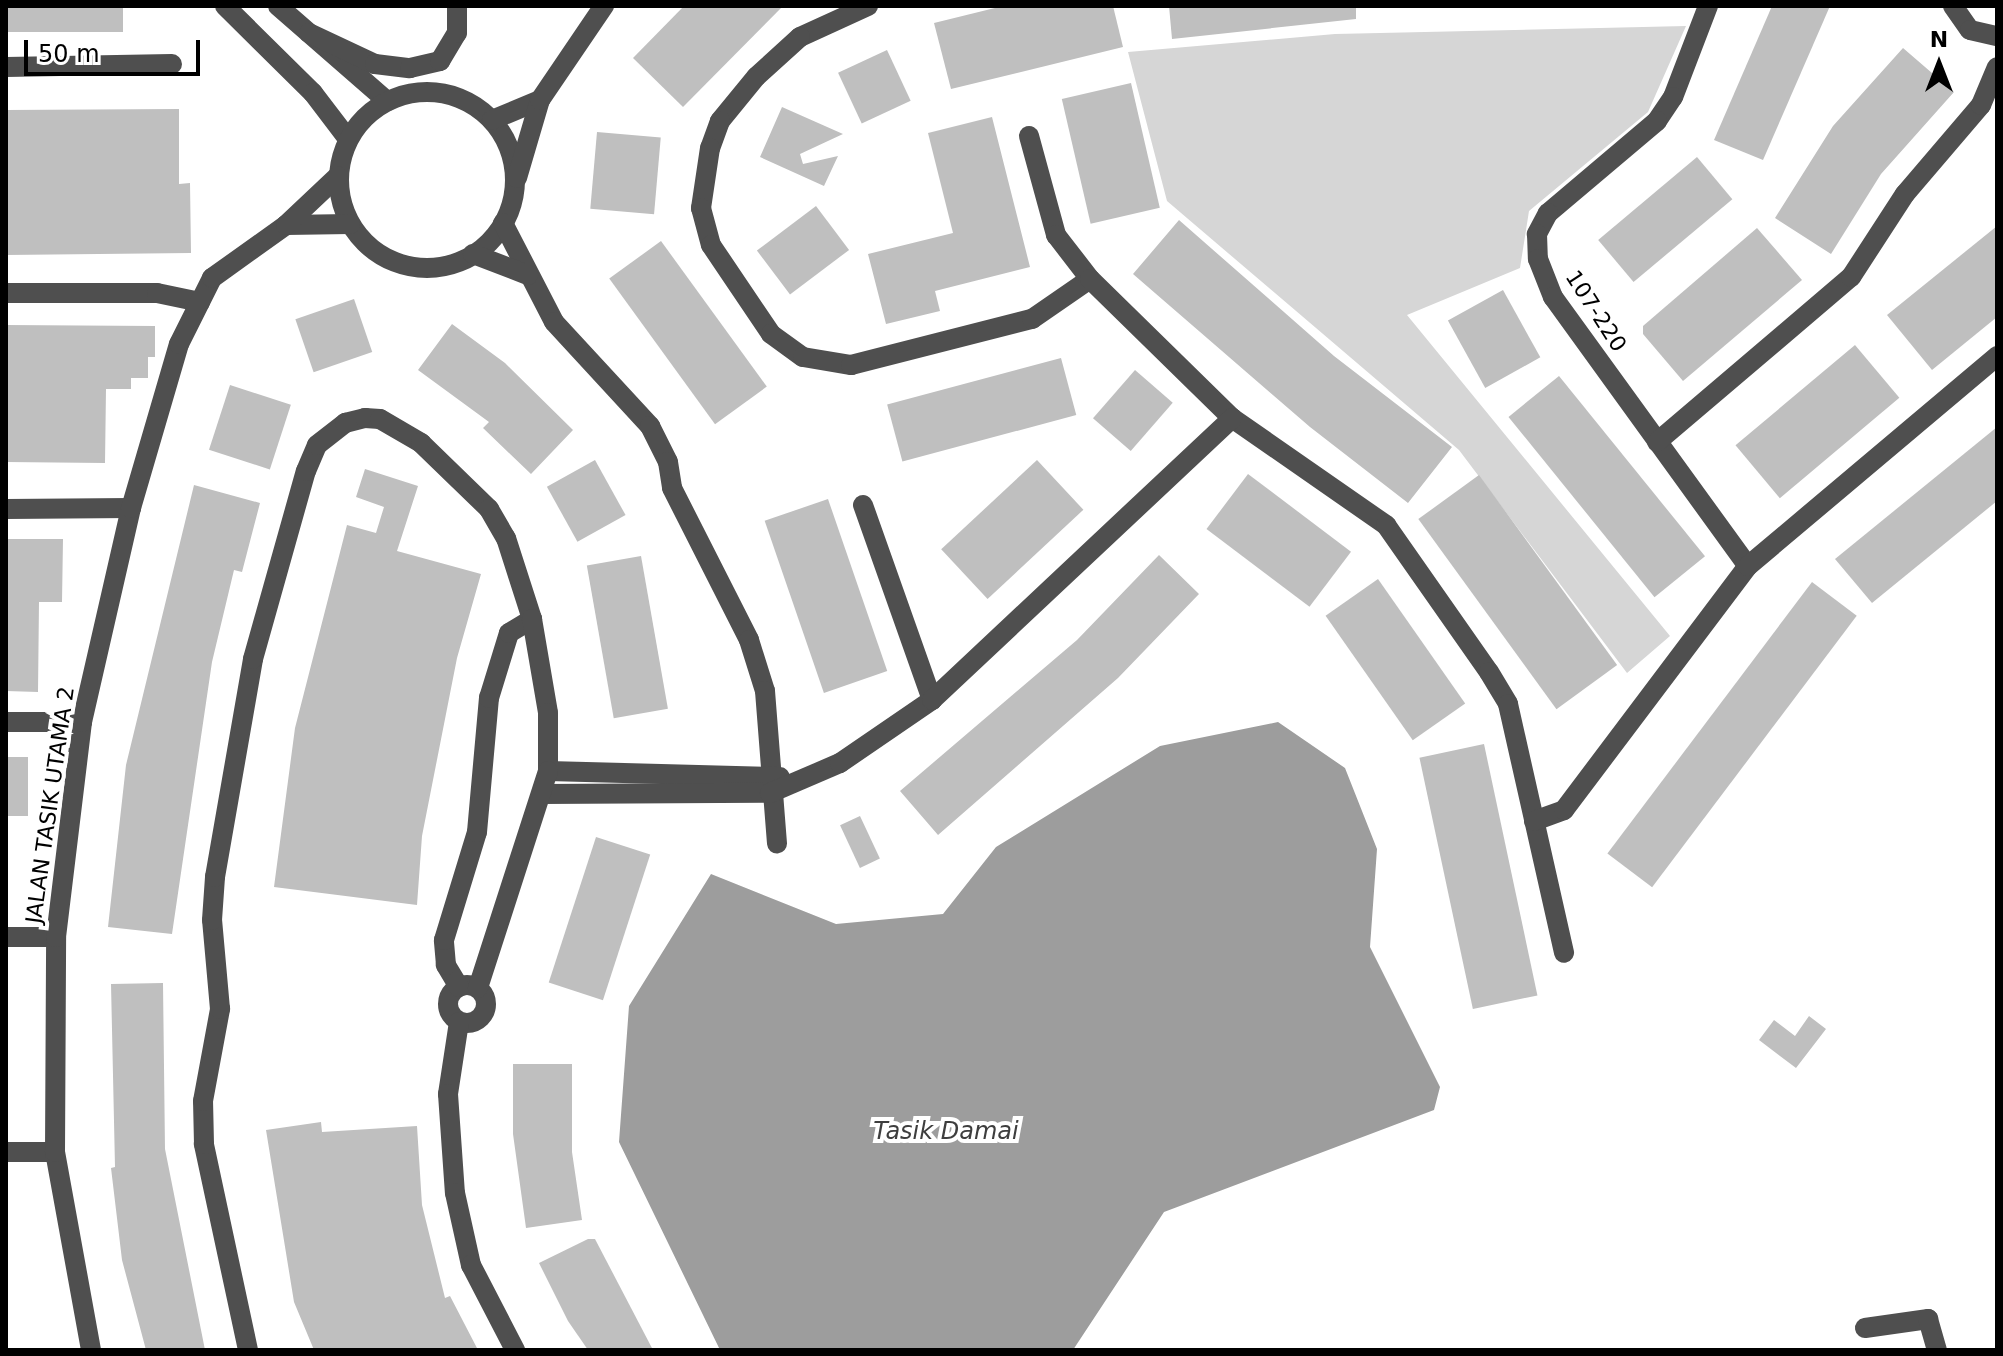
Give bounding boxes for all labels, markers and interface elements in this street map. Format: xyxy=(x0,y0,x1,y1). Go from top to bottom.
scale bar xyxy=(28,24,204,74)
north arrow xyxy=(1899,24,1979,104)
text: N xyxy=(1930,27,1948,52)
text: 50 m xyxy=(38,40,100,68)
street label: 107-220 xyxy=(1560,265,1632,357)
street label: JALAN TASIK UTAMA 2 xyxy=(20,685,80,925)
water label: Tasik Damai xyxy=(873,1118,1019,1146)

